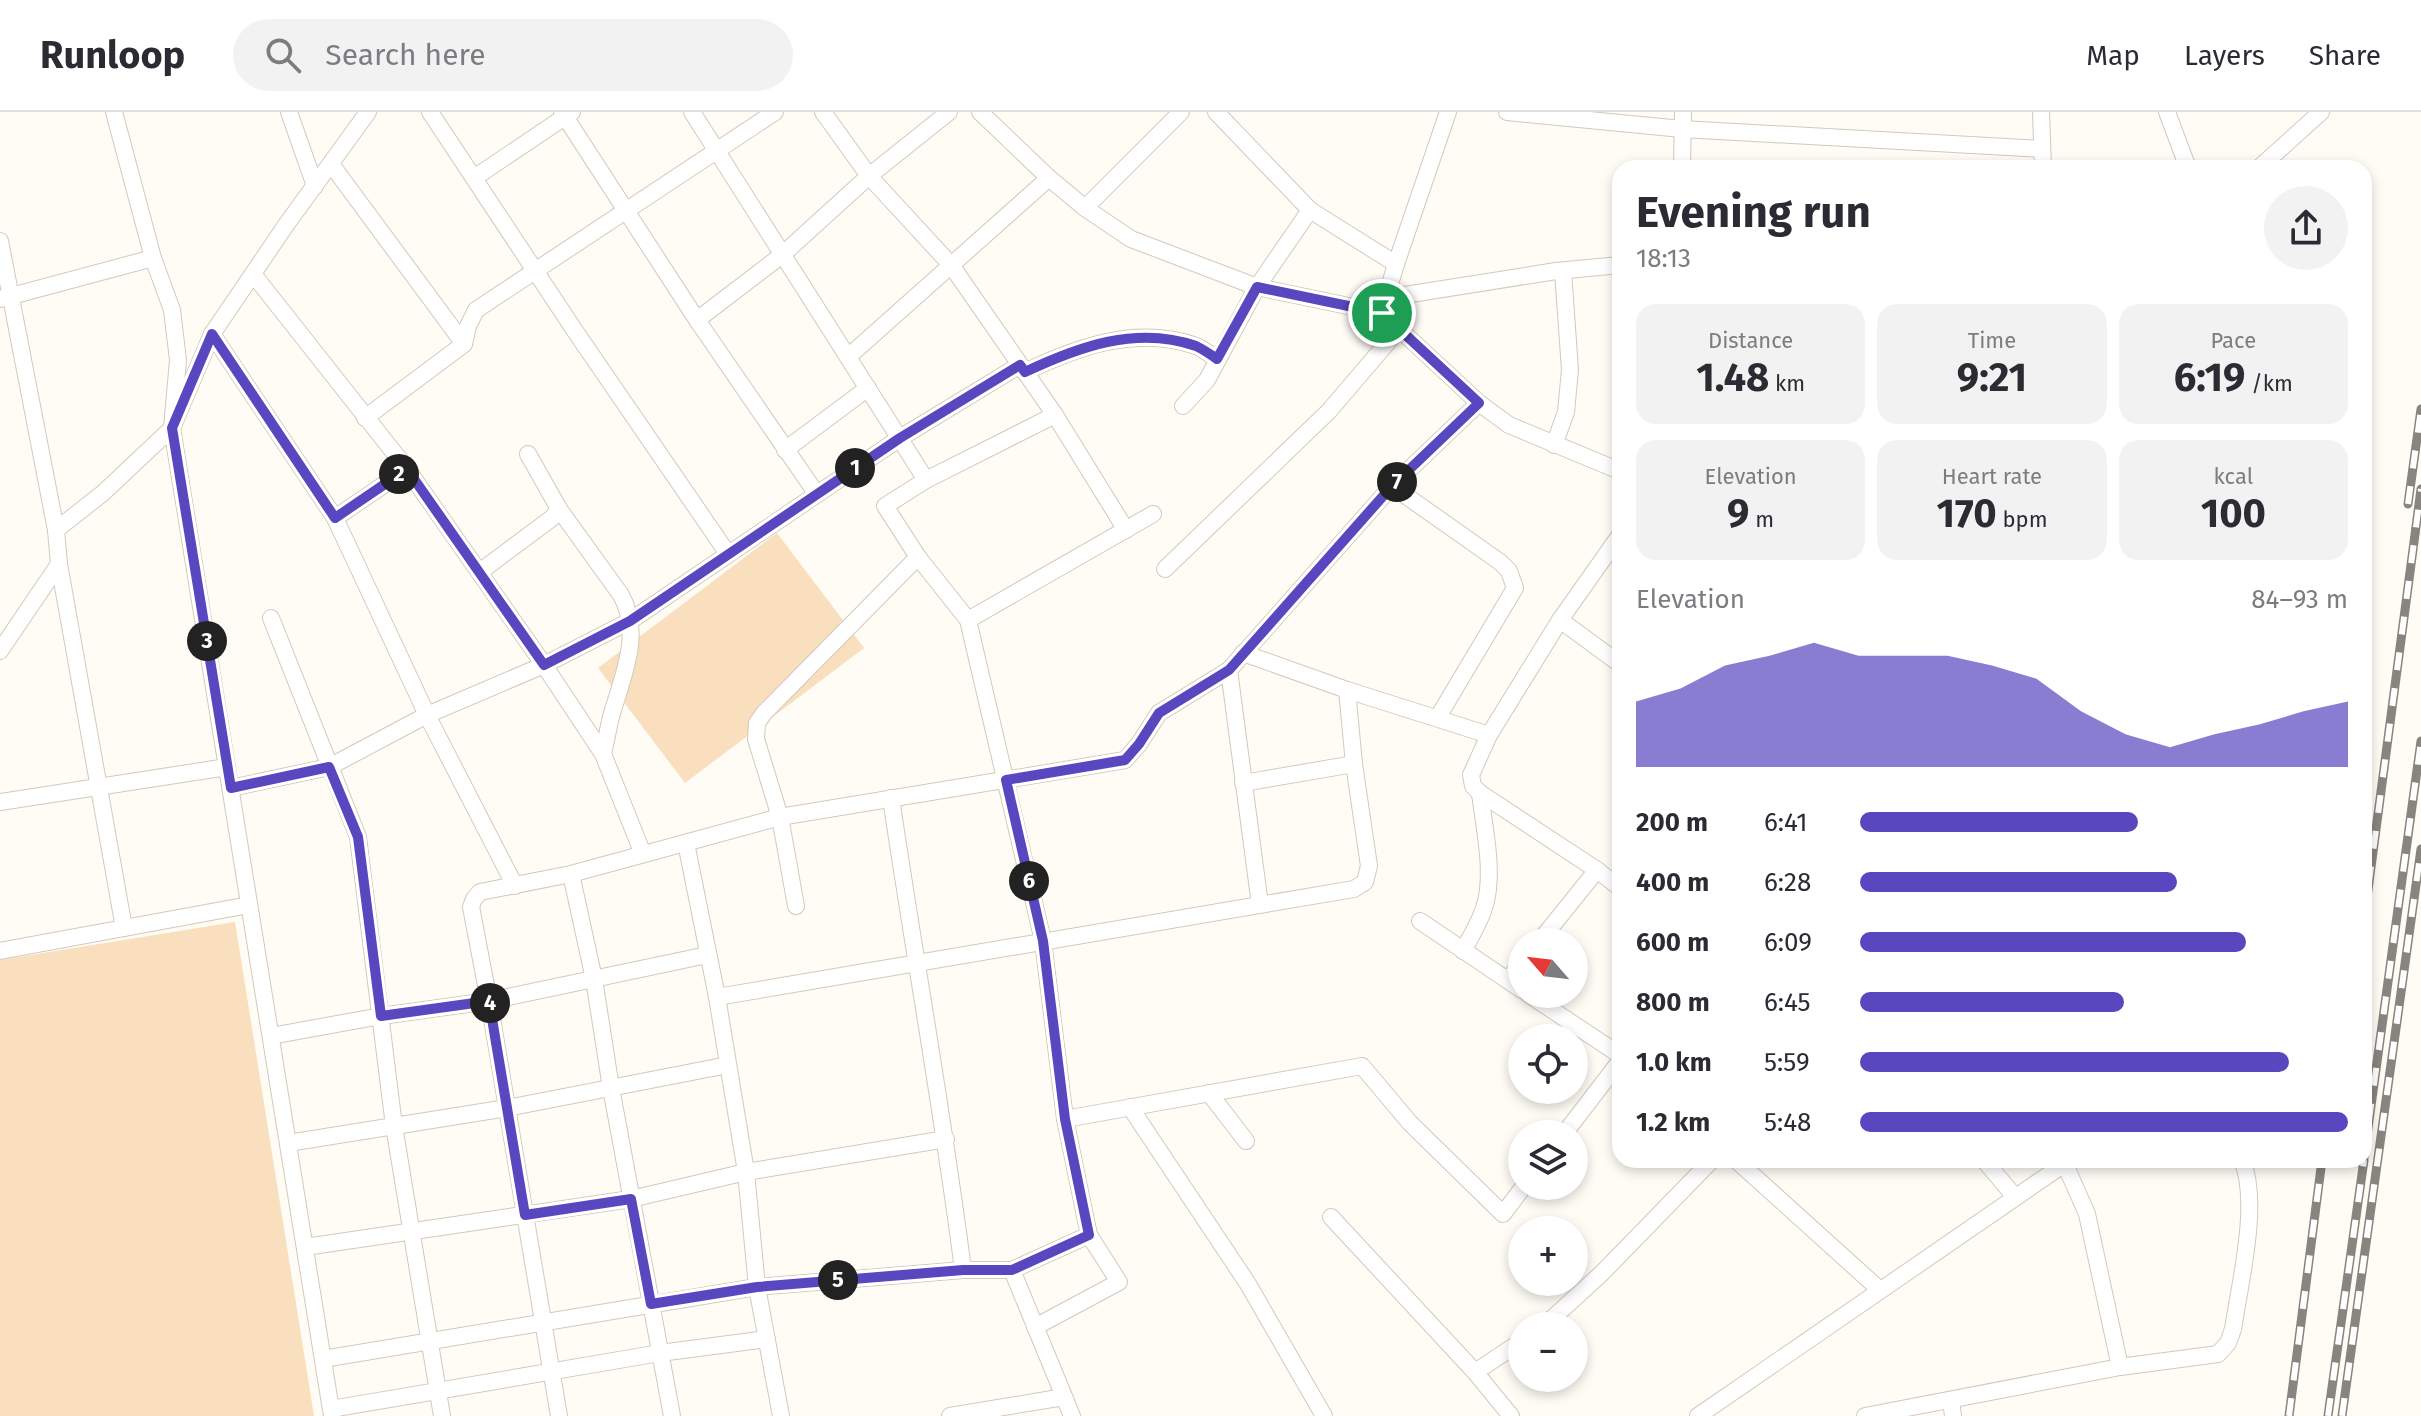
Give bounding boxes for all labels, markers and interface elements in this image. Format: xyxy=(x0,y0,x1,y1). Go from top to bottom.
search box xyxy=(233,19,793,91)
text: Runloop xyxy=(40,32,185,78)
icon: search xyxy=(261,33,305,77)
text: Search here xyxy=(325,37,486,73)
text: Map xyxy=(2086,39,2140,72)
text: Layers xyxy=(2184,39,2265,72)
text: Share xyxy=(2309,39,2381,72)
text: Evening run xyxy=(1636,186,1871,239)
button: share xyxy=(2264,186,2348,270)
text: 18:13 xyxy=(1636,243,1691,274)
pin xyxy=(1348,279,1416,347)
icon: arrive xyxy=(1360,291,1404,335)
text: Distance xyxy=(1708,327,1793,354)
text: Time xyxy=(1968,327,2016,354)
text: Pace xyxy=(2211,327,2256,354)
text: 1.48 xyxy=(1696,354,1769,402)
text: 9:21 xyxy=(1957,354,2027,402)
text: 6:19 xyxy=(2174,354,2246,402)
text: km xyxy=(1769,370,1805,397)
text: /km xyxy=(2246,370,2293,397)
pin: 1 xyxy=(835,448,875,488)
pin: 2 xyxy=(379,454,419,494)
text: 1 xyxy=(850,454,860,481)
text: 2 xyxy=(393,460,405,487)
pin: 7 xyxy=(1377,462,1417,502)
text: Elevation xyxy=(1705,463,1797,490)
text: Heart rate xyxy=(1942,463,2042,490)
text: kcal xyxy=(2214,463,2253,490)
text: 7 xyxy=(1392,468,1402,495)
text: 9 xyxy=(1727,490,1750,538)
text: 170 xyxy=(1936,490,1997,538)
text: 100 xyxy=(2201,490,2266,538)
text: m xyxy=(1750,506,1774,533)
text: bpm xyxy=(1997,506,2048,533)
text: Elevation xyxy=(1636,584,1745,615)
text: 84–93 m xyxy=(2251,584,2348,615)
pin: 3 xyxy=(187,621,227,661)
text: 3 xyxy=(201,627,213,654)
text: 200 m xyxy=(1636,807,1708,838)
text: 6:41 xyxy=(1764,807,1808,838)
pin: 6 xyxy=(1009,861,1049,901)
text: 6 xyxy=(1023,867,1035,894)
text: 400 m xyxy=(1636,867,1709,898)
text: 6:28 xyxy=(1764,867,1811,898)
text: 600 m xyxy=(1636,927,1709,958)
text: 6:09 xyxy=(1764,927,1812,958)
north arrow xyxy=(1508,928,1588,1008)
map controls xyxy=(1508,928,1588,1392)
pin: 4 xyxy=(470,983,510,1023)
text: 800 m xyxy=(1636,987,1710,1018)
text: 6:45 xyxy=(1764,987,1811,1018)
text: 4 xyxy=(484,989,496,1016)
button: locate xyxy=(1508,1024,1588,1104)
text: 1.0 km xyxy=(1636,1047,1712,1078)
text: 5:59 xyxy=(1764,1047,1810,1078)
text: 1.2 km xyxy=(1636,1107,1710,1138)
text: 5:48 xyxy=(1764,1107,1811,1138)
button: layers xyxy=(1508,1120,1588,1200)
button: + xyxy=(1508,1216,1588,1296)
pin: 5 xyxy=(818,1260,858,1300)
text: 5 xyxy=(832,1266,844,1293)
button: − xyxy=(1508,1312,1588,1392)

